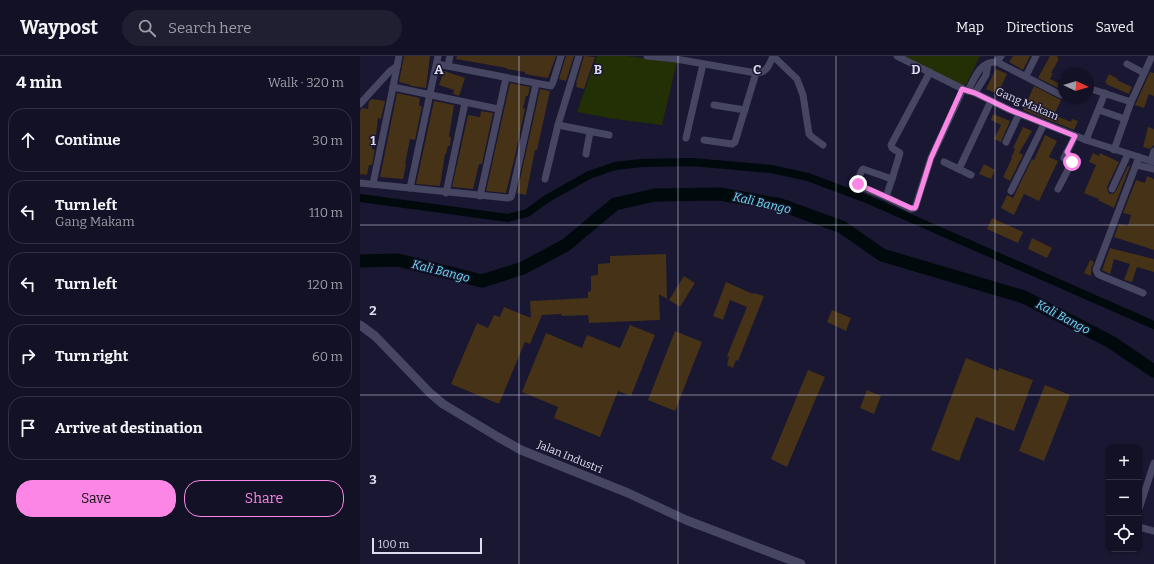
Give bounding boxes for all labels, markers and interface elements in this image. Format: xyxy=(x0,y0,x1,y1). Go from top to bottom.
search box xyxy=(122,10,402,46)
text: Waypost xyxy=(20,16,98,39)
icon: search xyxy=(136,17,158,39)
text: Search here xyxy=(168,19,251,37)
text: Map xyxy=(956,19,984,36)
text: Directions xyxy=(1006,19,1074,36)
text: Saved xyxy=(1096,19,1134,36)
text: A xyxy=(434,62,444,77)
text: B xyxy=(594,62,602,77)
text: C xyxy=(753,62,761,77)
text: D xyxy=(911,62,921,77)
north arrow xyxy=(1058,68,1094,104)
text: 4 min xyxy=(16,72,62,93)
text: Walk · 320 m xyxy=(268,75,344,90)
street label: Gang Makam xyxy=(993,85,1061,123)
icon: ahead xyxy=(17,129,39,151)
text: Continue xyxy=(55,131,121,149)
text: 30 m xyxy=(312,133,343,148)
text: 1 xyxy=(370,133,376,148)
route start xyxy=(1063,153,1081,171)
route end xyxy=(849,175,867,193)
water label: Kali Bango xyxy=(732,190,793,217)
text: Turn left xyxy=(55,196,117,214)
icon: left xyxy=(17,201,39,223)
text: 110 m xyxy=(309,205,343,220)
text: Gang Makam xyxy=(55,214,135,229)
water label: Kali Bango xyxy=(411,257,472,285)
icon: left xyxy=(17,273,39,295)
text: Turn left xyxy=(55,275,117,293)
text: 120 m xyxy=(307,277,343,292)
water label: Kali Bango xyxy=(1034,297,1093,337)
text: 2 xyxy=(369,303,377,318)
icon: right xyxy=(17,345,39,367)
text: Turn right xyxy=(55,347,128,365)
text: 60 m xyxy=(312,349,343,364)
icon: arrive xyxy=(17,417,39,439)
text: Arrive at destination xyxy=(55,419,202,437)
street label: Jalan Industri xyxy=(535,438,605,476)
map controls xyxy=(1106,444,1142,552)
button: + xyxy=(1106,444,1142,480)
text: 3 xyxy=(369,472,377,487)
button: Save xyxy=(16,480,176,517)
button: Share xyxy=(184,480,344,517)
button: − xyxy=(1106,480,1142,516)
button: locate xyxy=(1106,516,1142,552)
scale bar xyxy=(372,536,482,555)
text: 100 m xyxy=(378,538,409,551)

